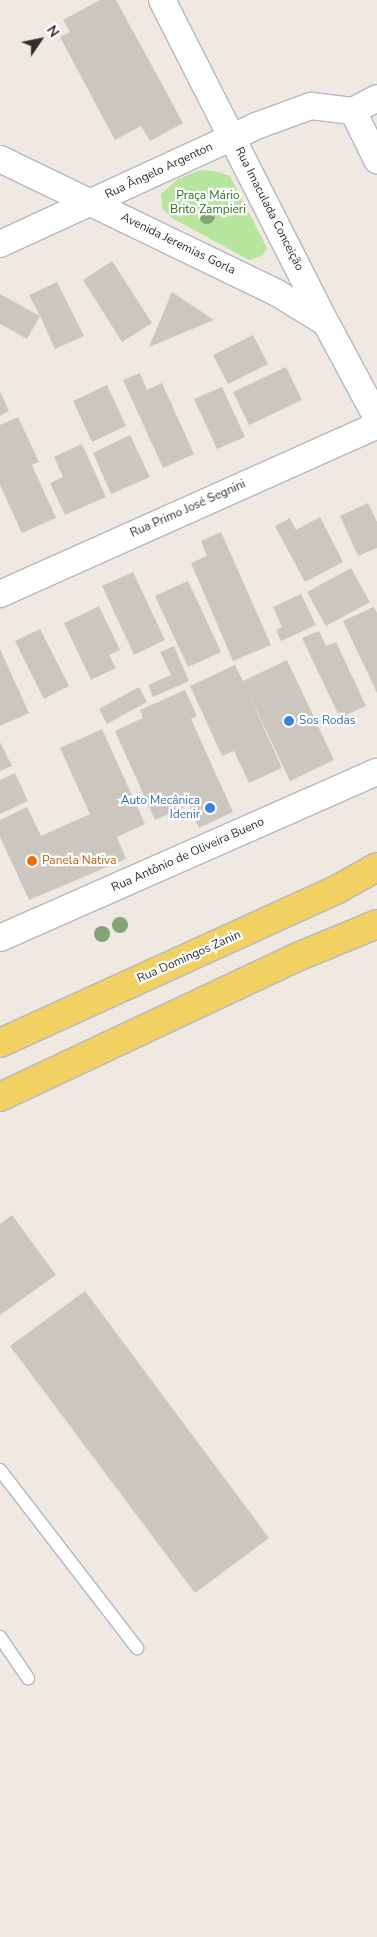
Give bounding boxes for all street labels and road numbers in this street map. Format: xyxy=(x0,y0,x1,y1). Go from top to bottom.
street label: Rua Ângelo Argenton xyxy=(103,140,215,202)
street label: Rua Imaculada Conceição xyxy=(232,145,306,273)
street label: Avenida Jeremias Gorla xyxy=(118,210,238,278)
street label: Rua Primo José Segnini xyxy=(128,477,248,541)
street label: Rua Antônio de Oliveira Bueno xyxy=(109,815,267,895)
street label: Rua Domingos Zanin xyxy=(135,928,243,986)

